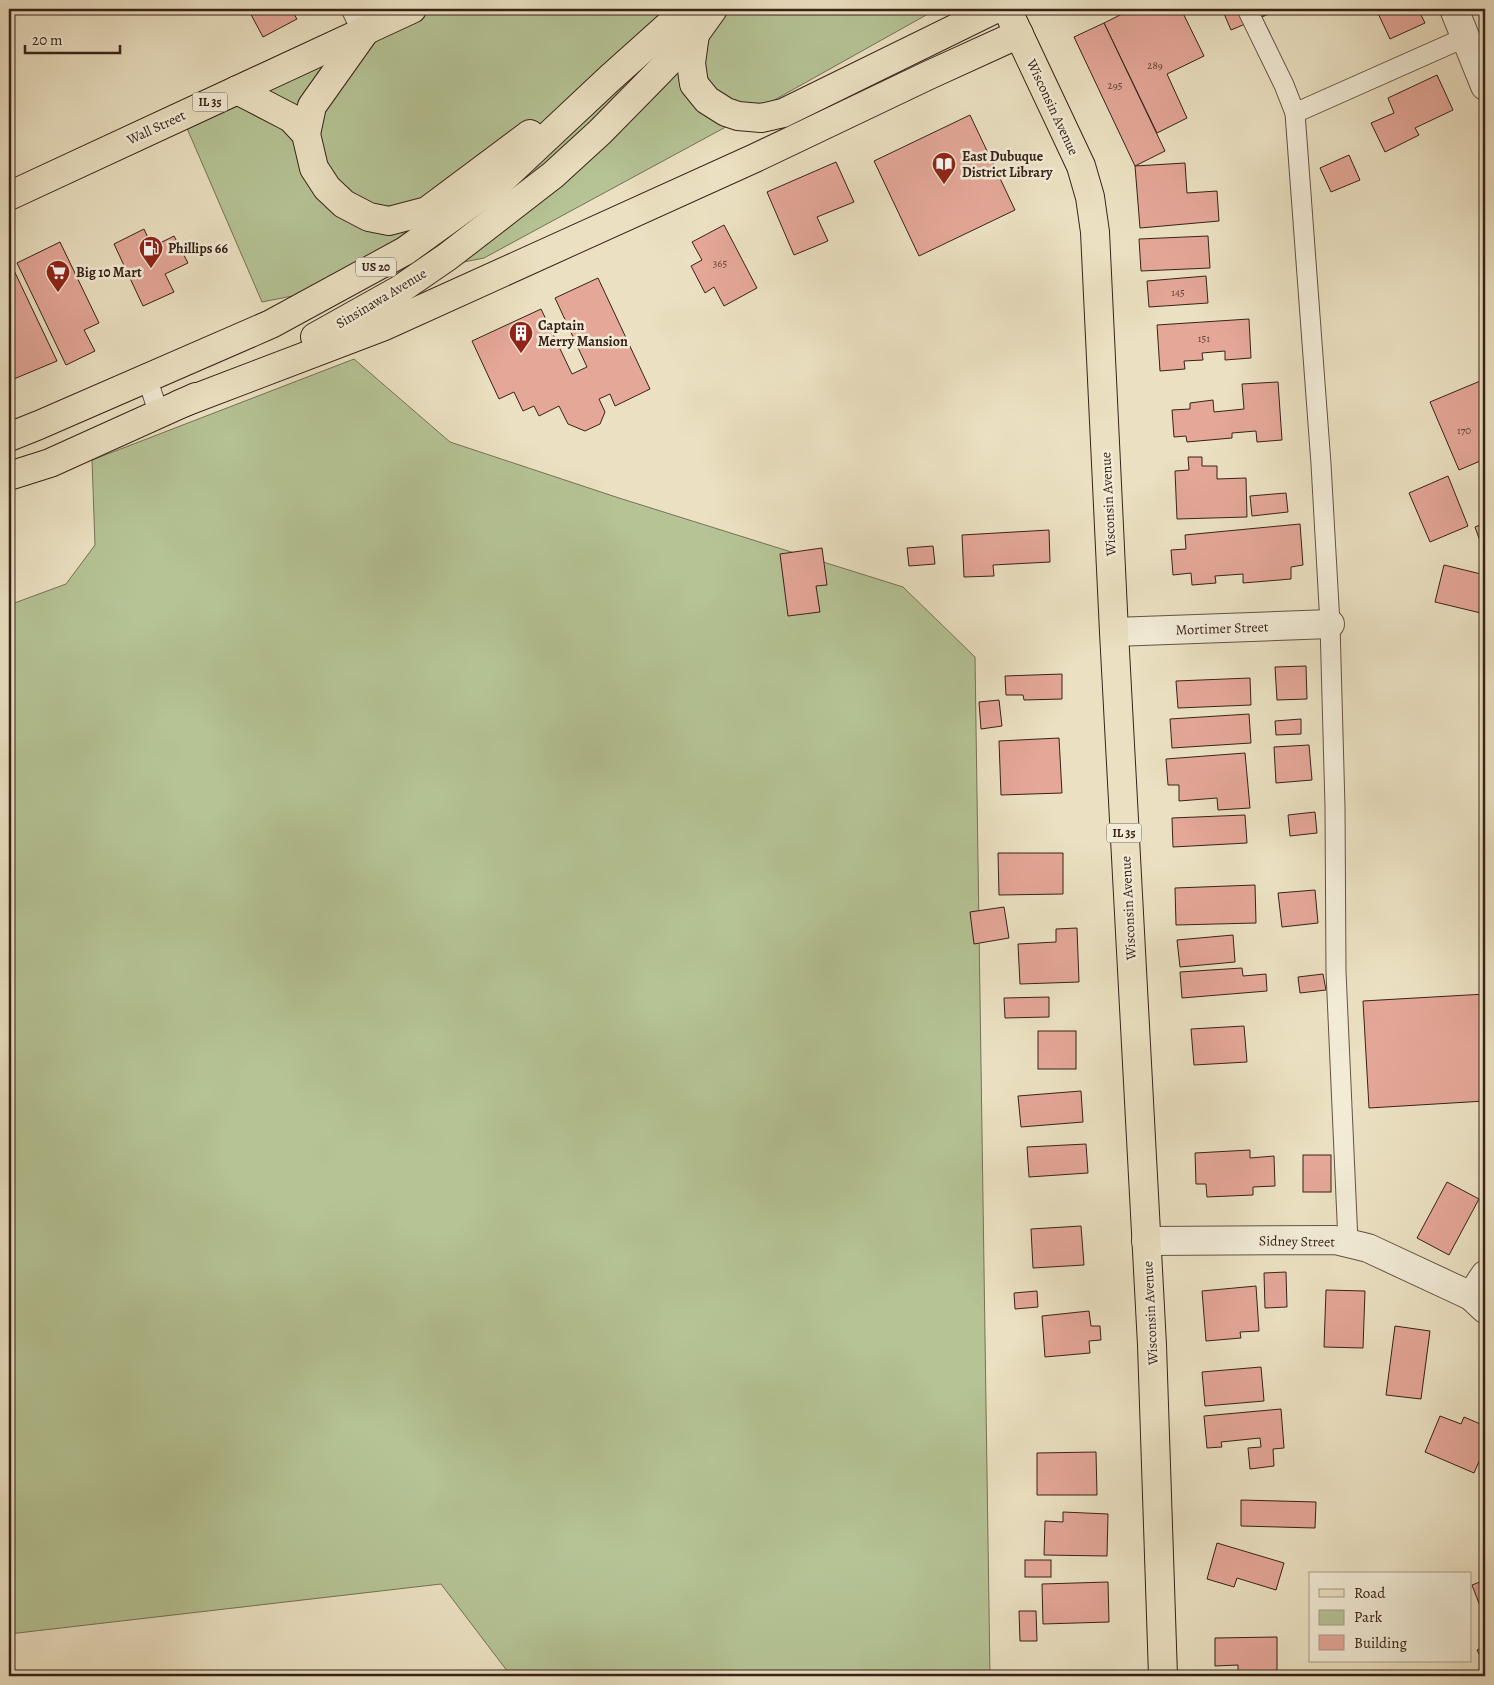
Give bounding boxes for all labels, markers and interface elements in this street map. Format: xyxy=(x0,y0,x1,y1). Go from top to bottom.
scale bar xyxy=(25,22,120,54)
text: 20 m xyxy=(32,30,63,50)
street label: Wisconsin Avenue xyxy=(1022,55,1083,158)
house number: 289 xyxy=(1147,58,1163,73)
house number: 295 xyxy=(1108,78,1123,93)
road number: IL 35 xyxy=(192,92,228,111)
street label: Wall Street xyxy=(123,105,189,150)
place label: East Dubuque District Library xyxy=(962,147,1053,182)
library icon: East Dubuque District Library xyxy=(931,151,957,185)
fuel station icon: Phillips 66 xyxy=(138,235,164,269)
place label: Phillips 66 xyxy=(168,239,228,258)
house number: 365 xyxy=(713,256,727,271)
road number: US 20 xyxy=(356,258,396,276)
supermarket icon: Big 10 Mart xyxy=(45,259,71,293)
place label: Big 10 Mart xyxy=(76,263,142,282)
street label: Sinsinawa Avenue xyxy=(332,264,430,333)
house number: 145 xyxy=(1171,285,1185,300)
place label: Captain Merry Mansion xyxy=(538,316,628,351)
building icon: Captain Merry Mansion xyxy=(508,320,534,354)
house number: 151 xyxy=(1198,331,1210,346)
house number: 170 xyxy=(1457,423,1471,438)
street label: Wisconsin Avenue xyxy=(1096,451,1121,557)
street label: Mortimer Street xyxy=(1175,617,1269,640)
road number: IL 35 xyxy=(1106,824,1142,842)
street label: Wisconsin Avenue xyxy=(1116,855,1141,961)
street label: Sidney Street xyxy=(1259,1231,1336,1252)
street label: Wisconsin Avenue xyxy=(1138,1260,1163,1366)
legend xyxy=(1309,1572,1472,1662)
text: Road xyxy=(1354,1583,1386,1603)
text: Park xyxy=(1354,1607,1383,1627)
text: Building xyxy=(1354,1633,1407,1653)

